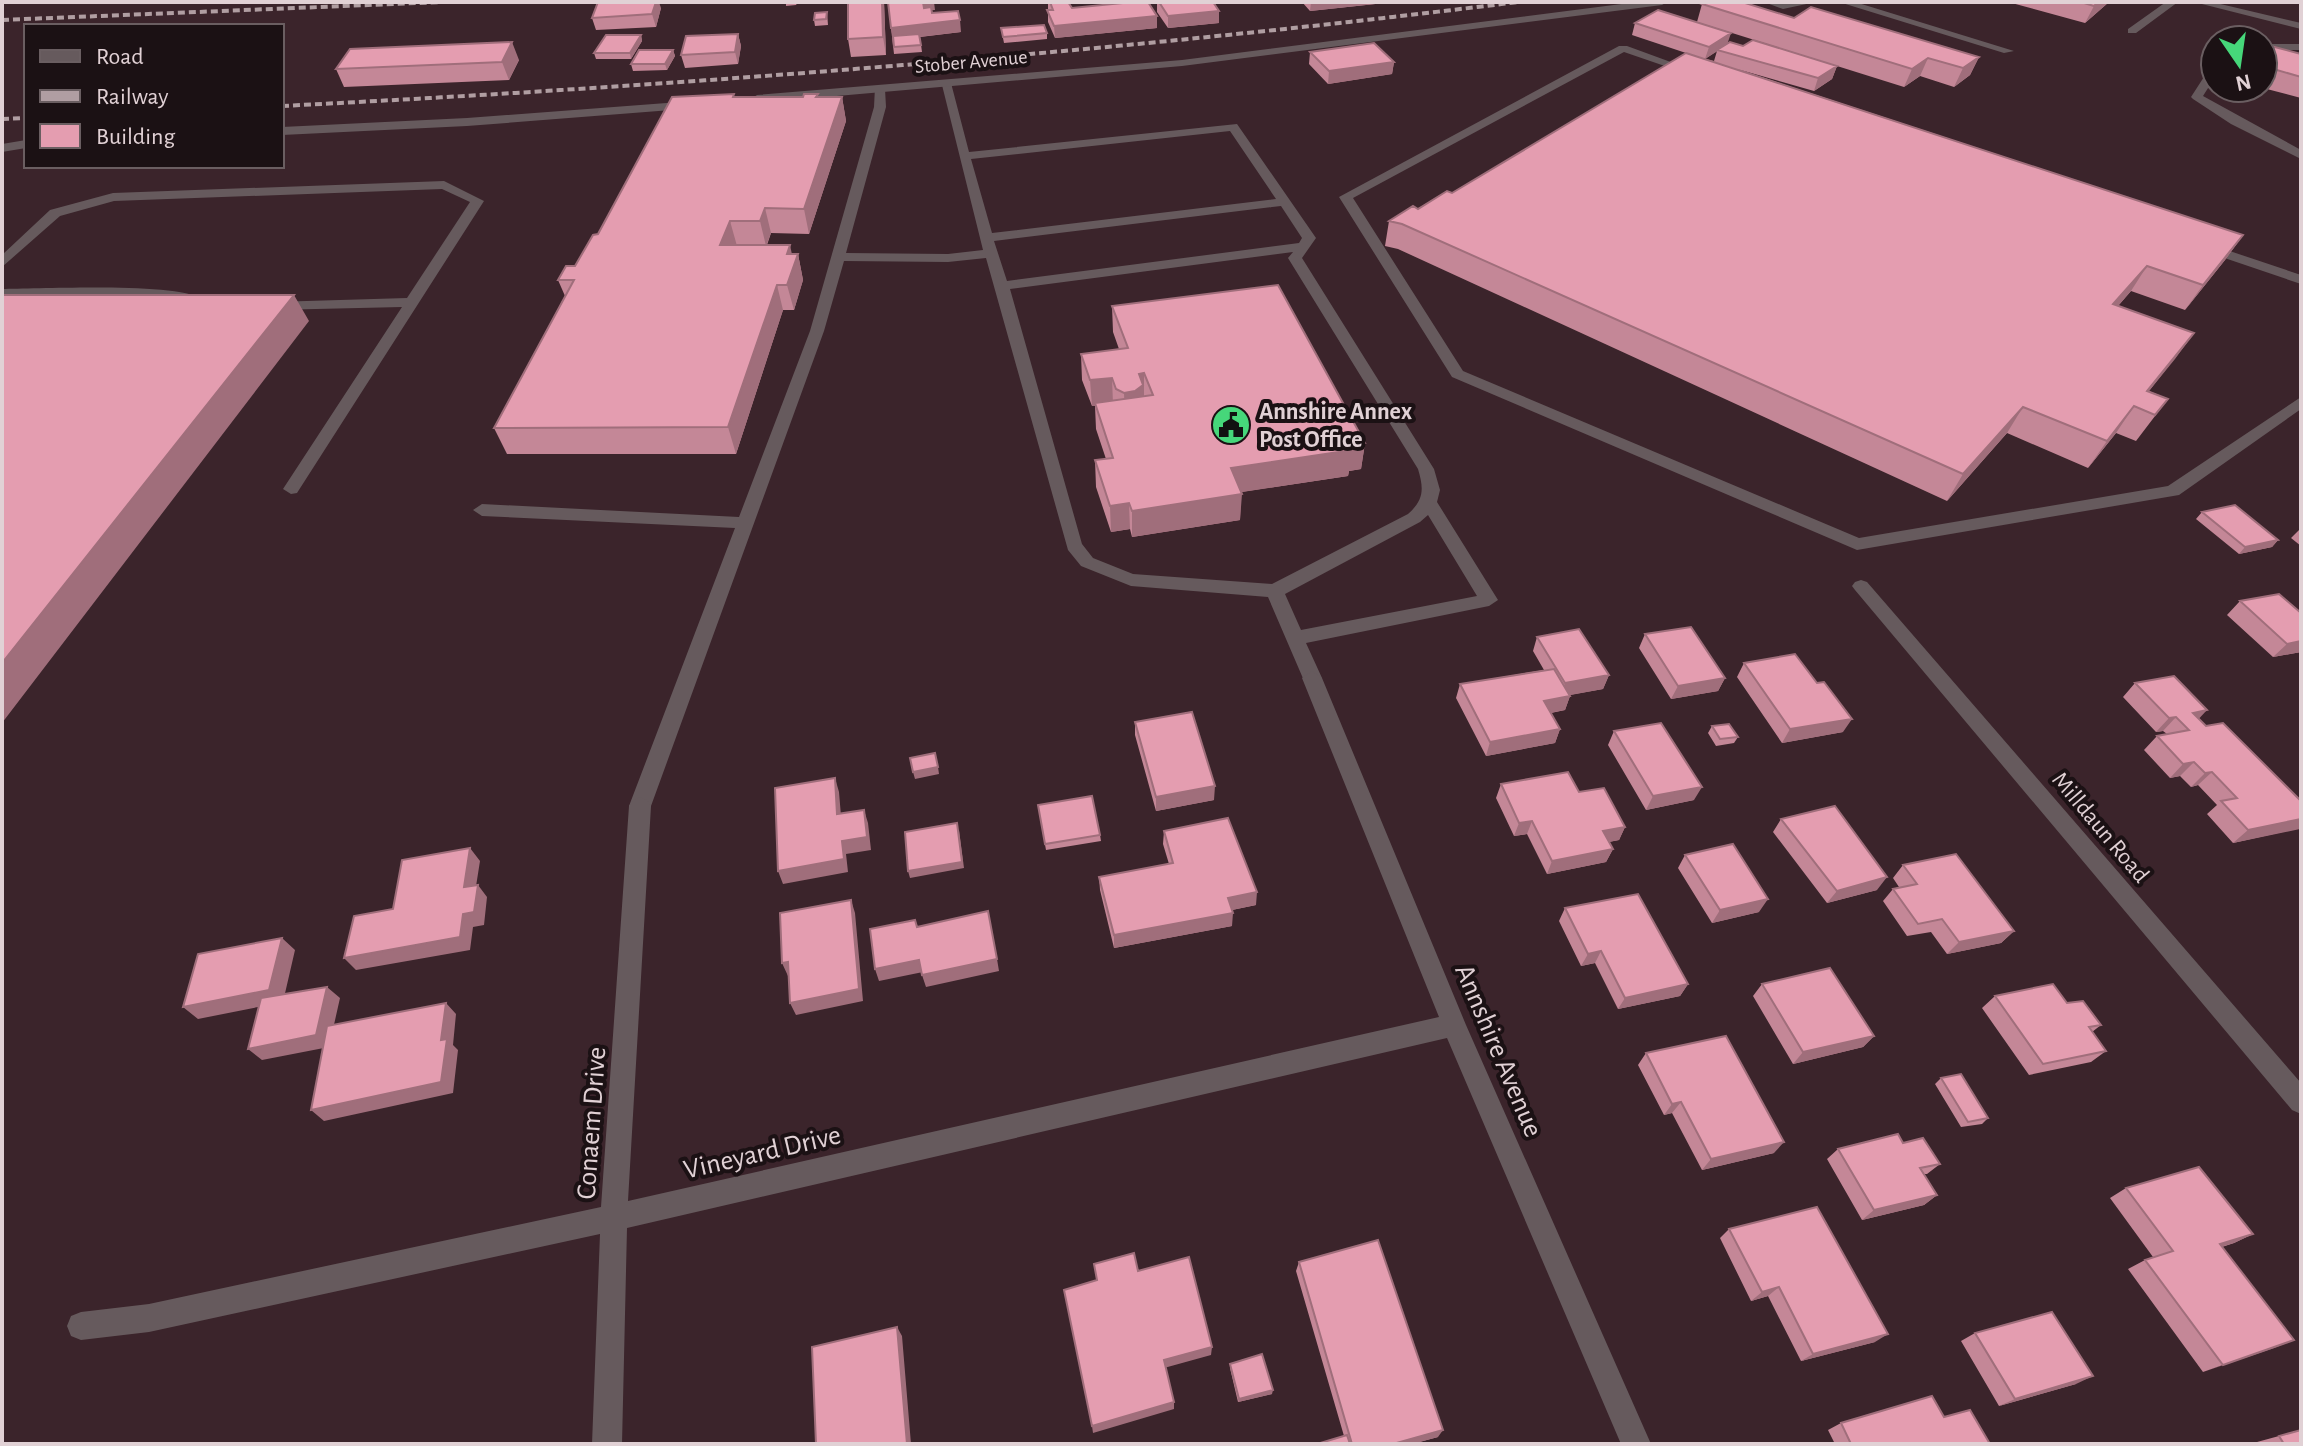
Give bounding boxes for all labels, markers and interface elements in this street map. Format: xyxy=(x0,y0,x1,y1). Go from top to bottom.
legend xyxy=(24,24,284,168)
north arrow xyxy=(2199,24,2279,104)
text: Road xyxy=(96,45,144,69)
street label: Stober Avenue xyxy=(914,47,1028,77)
text: N xyxy=(2233,70,2253,95)
text: Railway xyxy=(96,85,168,109)
text: Building xyxy=(96,125,175,149)
place label: Annshire Annex Post Office xyxy=(1259,400,1412,452)
public building icon: Annshire Annex Post Office xyxy=(1210,404,1252,446)
street label: Milldaun Road xyxy=(2047,768,2153,888)
street label: Annshire Avenue xyxy=(1449,960,1547,1141)
street label: Conaem Drive xyxy=(573,1046,611,1200)
street label: Vineyard Drive xyxy=(681,1121,844,1185)

